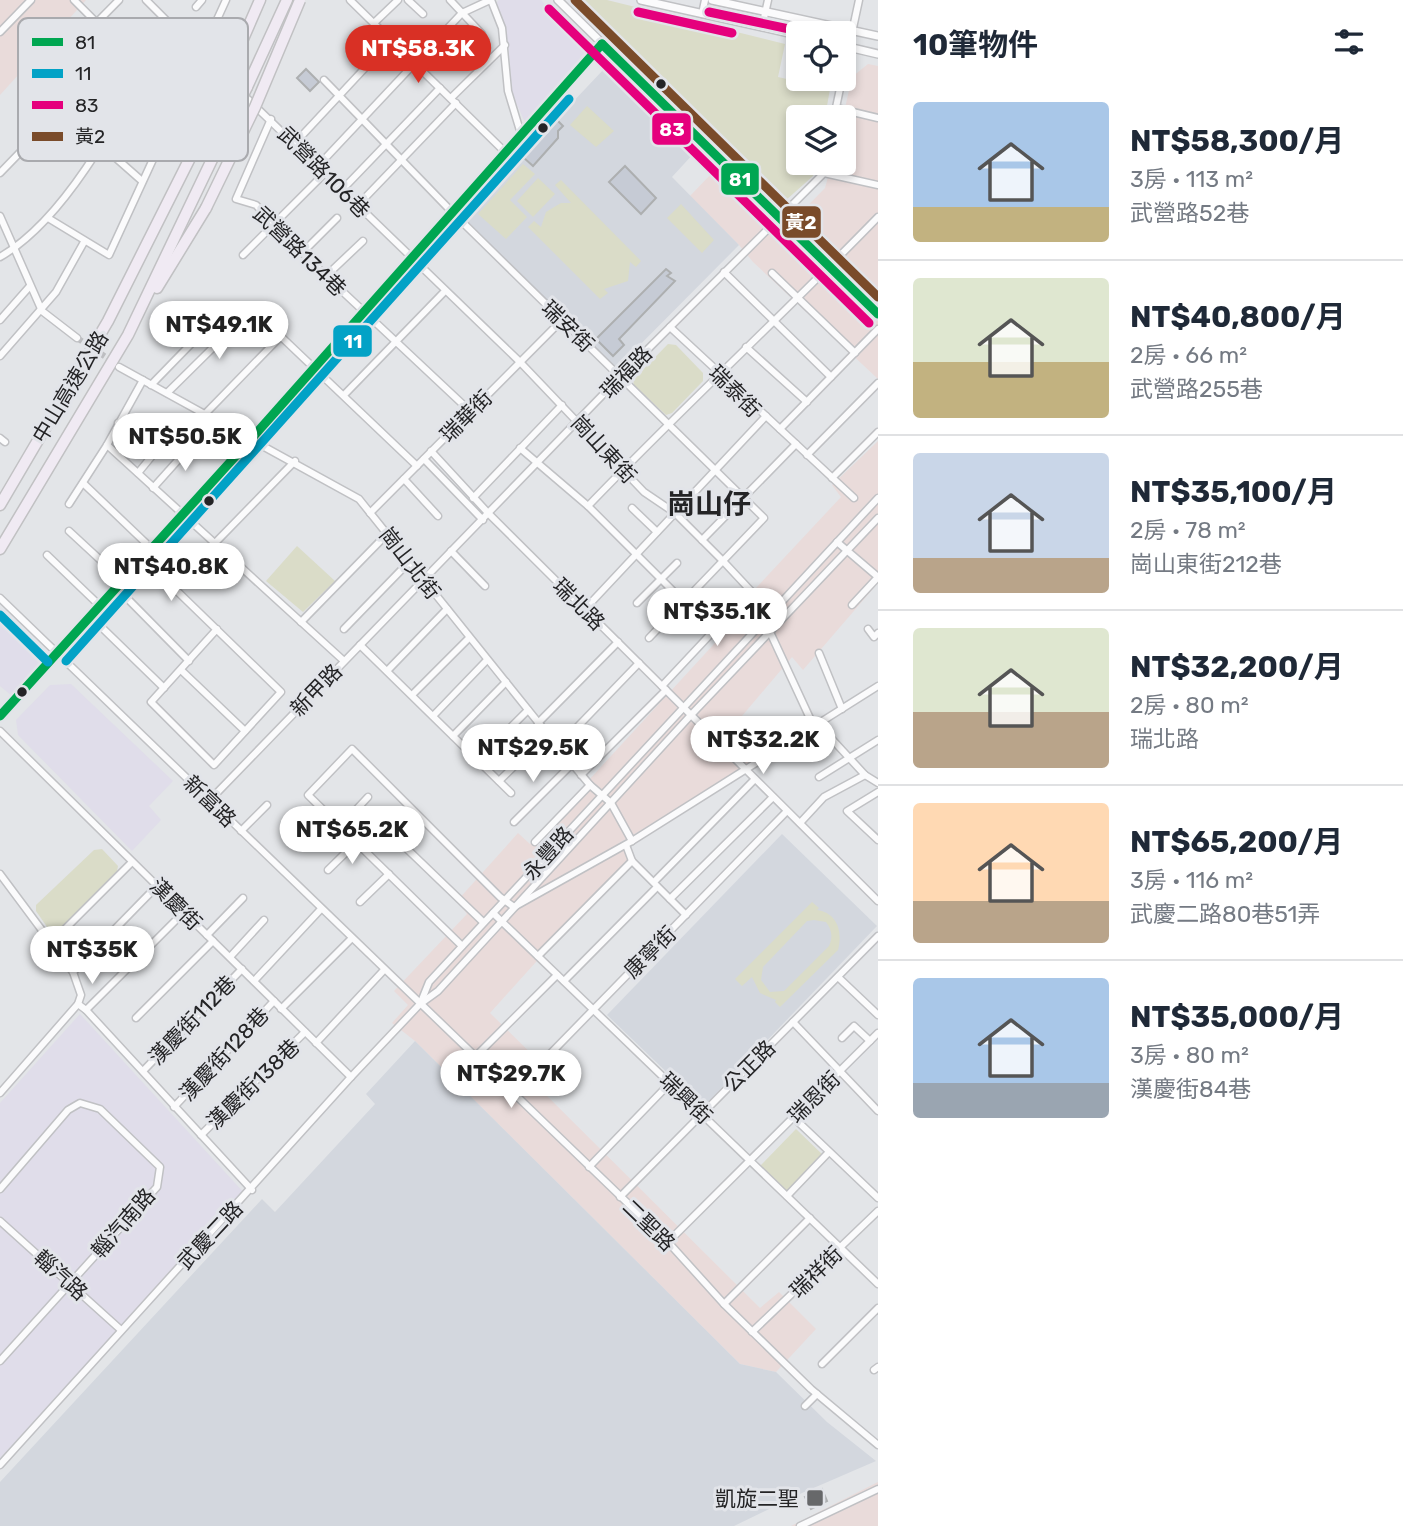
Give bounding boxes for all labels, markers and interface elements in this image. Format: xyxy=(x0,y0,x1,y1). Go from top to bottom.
legend xyxy=(18,18,248,161)
map controls xyxy=(786,21,856,175)
button: locate xyxy=(786,21,856,91)
icon: filters xyxy=(1330,23,1368,61)
pin: NT$58.3K xyxy=(346,25,490,85)
text: 10筆物件 xyxy=(913,27,1038,63)
text: 81 xyxy=(75,31,95,54)
text: NT$58.3K xyxy=(361,34,475,62)
text: 11 xyxy=(75,62,91,85)
unlabelled marker xyxy=(654,77,668,91)
text: 83 xyxy=(75,94,99,117)
button: layers xyxy=(786,105,856,175)
line badge: 83 xyxy=(651,112,692,146)
text: 83 xyxy=(659,118,685,141)
street label: 武營路106巷 xyxy=(273,121,375,223)
unlabelled marker xyxy=(536,121,550,135)
text: NT$58,300/月 xyxy=(1130,123,1344,159)
text: 黃2 xyxy=(75,125,105,148)
icon: home xyxy=(969,130,1053,214)
line badge: 81 xyxy=(720,162,760,196)
text: 3房 · 113 m² xyxy=(1130,165,1253,193)
text: 81 xyxy=(729,168,751,191)
text: 武營路52巷 xyxy=(1130,199,1249,227)
street label: 武營路134巷 xyxy=(249,201,351,301)
line badge: 黃2 xyxy=(781,205,822,239)
text: 黃2 xyxy=(785,211,817,234)
street label: 瑞安街 xyxy=(537,295,599,357)
text: NT$40,800/月 xyxy=(1130,299,1346,335)
pin: NT$49.1K xyxy=(147,302,291,361)
icon: home xyxy=(969,306,1053,390)
text: NT$49.1K xyxy=(165,310,273,338)
line badge: 11 xyxy=(332,324,373,358)
street label: 中山高速公路 xyxy=(27,327,113,447)
text: 11 xyxy=(344,330,362,353)
street label: 瑞福路 xyxy=(595,341,657,403)
text: 2房 · 66 m² xyxy=(1130,341,1247,369)
street label: 瑞泰街 xyxy=(704,360,766,422)
text: 武營路255巷 xyxy=(1130,375,1263,403)
street label: 瑞華街 xyxy=(435,385,497,447)
street label: 崗山東街 xyxy=(566,410,642,488)
pin: NT$50.5K xyxy=(113,414,257,473)
text: NT$50.5K xyxy=(128,422,242,450)
text: NT$35,100/月 xyxy=(1130,474,1337,510)
icon: home xyxy=(969,481,1053,565)
district label: 崗山仔 xyxy=(667,488,751,521)
unlabelled marker xyxy=(202,494,216,508)
text: 2房 · 78 m² xyxy=(1130,516,1246,544)
street label: 崗山北街 xyxy=(374,522,446,604)
pin: NT$40.8K xyxy=(99,544,243,603)
text: 崗山東街212巷 xyxy=(1130,550,1282,578)
text: NT$40.8K xyxy=(114,552,228,580)
street label: 瑞北路 xyxy=(548,573,610,635)
pin: NT$35.1K xyxy=(645,588,789,648)
text: NT$35.1K xyxy=(663,597,771,625)
text: NT$32,200/月 xyxy=(1130,649,1344,685)
icon: home xyxy=(969,656,1053,740)
street label: 新甲路 xyxy=(285,659,347,721)
unlabelled marker xyxy=(15,685,29,699)
text: 2房 · 80 m² xyxy=(1130,691,1249,719)
pin: NT$32.2K xyxy=(691,716,835,776)
pin: NT$29.5K xyxy=(461,724,605,784)
text: NT$32.2K xyxy=(706,725,820,753)
text: 瑞北路 xyxy=(1130,725,1199,753)
text: NT$29.5K xyxy=(477,733,589,761)
street label: 新富路 xyxy=(179,770,241,832)
pin: NT$65.2K xyxy=(280,806,424,866)
text: NT$65.2K xyxy=(296,815,408,843)
street label: 永豐路 xyxy=(518,821,578,885)
text: NT$65,200/月 xyxy=(1130,824,1343,860)
icon: home xyxy=(969,831,1053,915)
text: 3房 · 116 m² xyxy=(1130,866,1253,894)
street label: 漢慶街 xyxy=(145,873,207,935)
text: 武慶二路80巷51弄 xyxy=(1130,900,1320,928)
street label: 康寧街 xyxy=(619,921,681,983)
pin: NT$35K xyxy=(35,926,149,986)
text: NT$35K xyxy=(46,935,138,963)
street label: 漢慶街112巷 xyxy=(143,970,241,1070)
text: NT$35,000/月 xyxy=(1130,999,1344,1035)
street label: 漢慶街128巷 xyxy=(174,1002,274,1106)
icon: home xyxy=(969,1006,1053,1090)
street label: 漢慶街138巷 xyxy=(202,1034,304,1134)
street label: 公正路 xyxy=(718,1035,780,1097)
text: 3房 · 80 m² xyxy=(1130,1041,1249,1069)
pin: NT$29.7K xyxy=(439,1050,583,1110)
text: NT$29.7K xyxy=(456,1059,566,1087)
street label: 瑞恩街 xyxy=(783,1066,845,1128)
street label: 瑞興街 xyxy=(655,1067,717,1129)
text: 漢慶街84巷 xyxy=(1130,1075,1251,1103)
street label: 輜汽南路 xyxy=(86,1183,160,1263)
street label: 二聖路 xyxy=(618,1194,680,1256)
street label: 武慶二路 xyxy=(172,1196,248,1274)
street label: 瑞祥街 xyxy=(785,1241,847,1303)
street label: 輜汽路 xyxy=(29,1245,93,1305)
place label: 凱旋二聖 xyxy=(715,1486,799,1511)
marker: 凱旋二聖 xyxy=(805,1488,825,1508)

